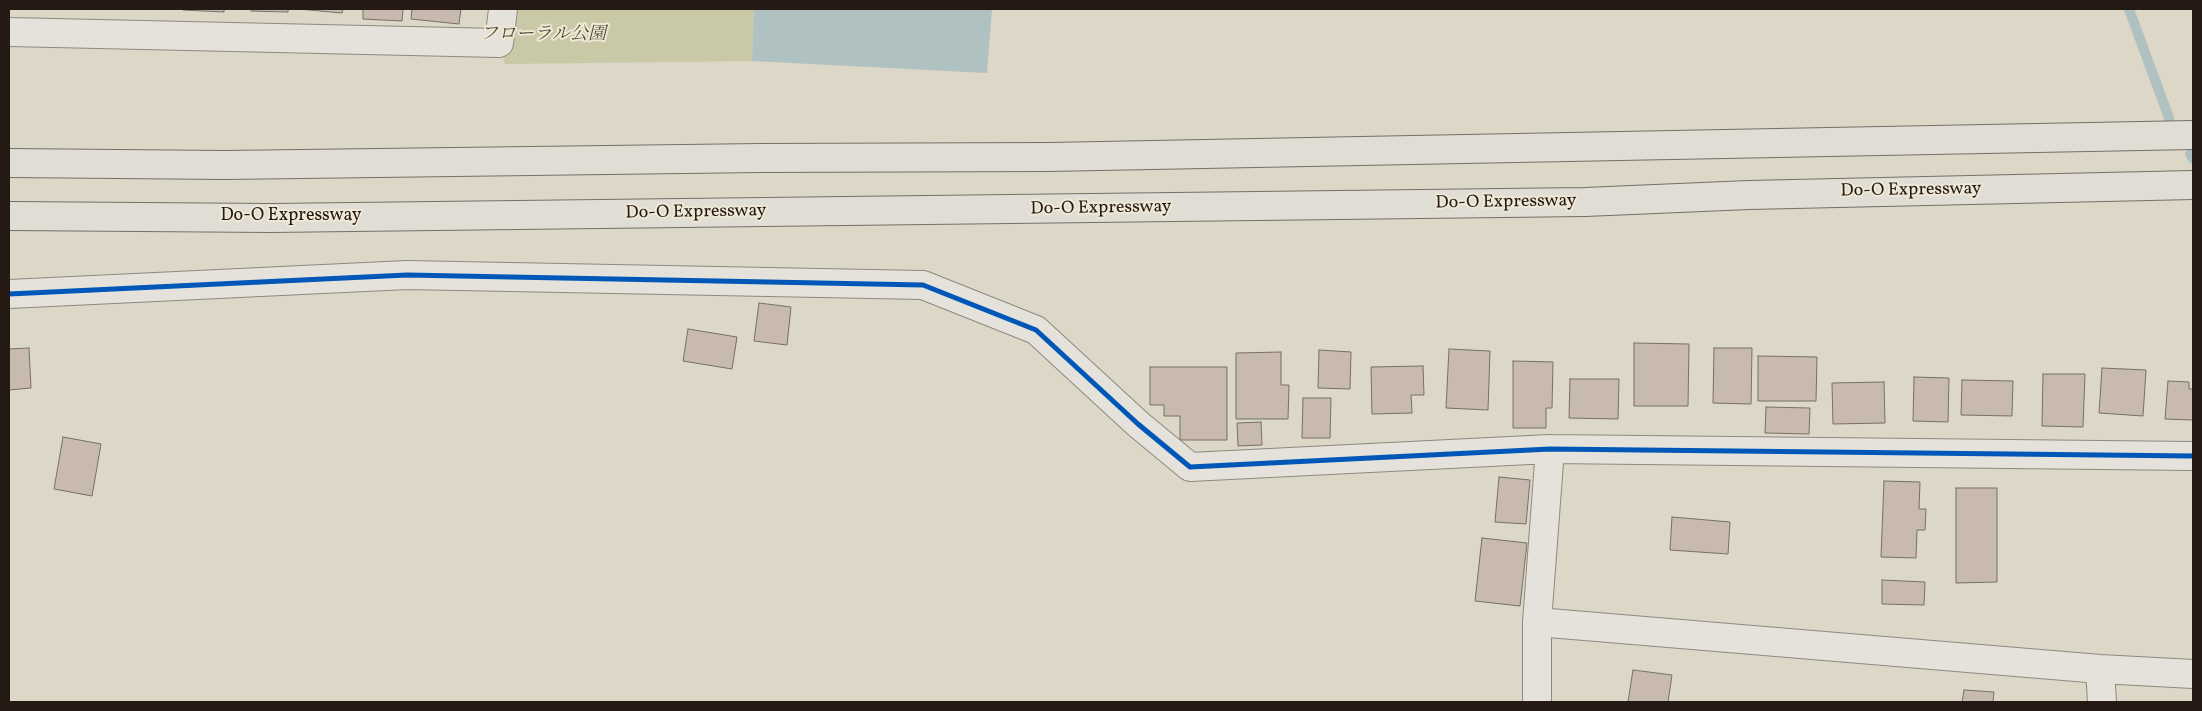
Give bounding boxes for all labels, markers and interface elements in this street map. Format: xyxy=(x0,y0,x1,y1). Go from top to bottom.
park label: フローラル公園 xyxy=(480,25,606,47)
street label: Do-O Expressway xyxy=(1840,179,1982,203)
street label: Do-O Expressway xyxy=(1435,191,1577,215)
street label: Do-O Expressway xyxy=(1030,197,1172,221)
street label: Do-O Expressway xyxy=(625,201,767,225)
street label: Do-O Expressway xyxy=(220,206,362,228)

